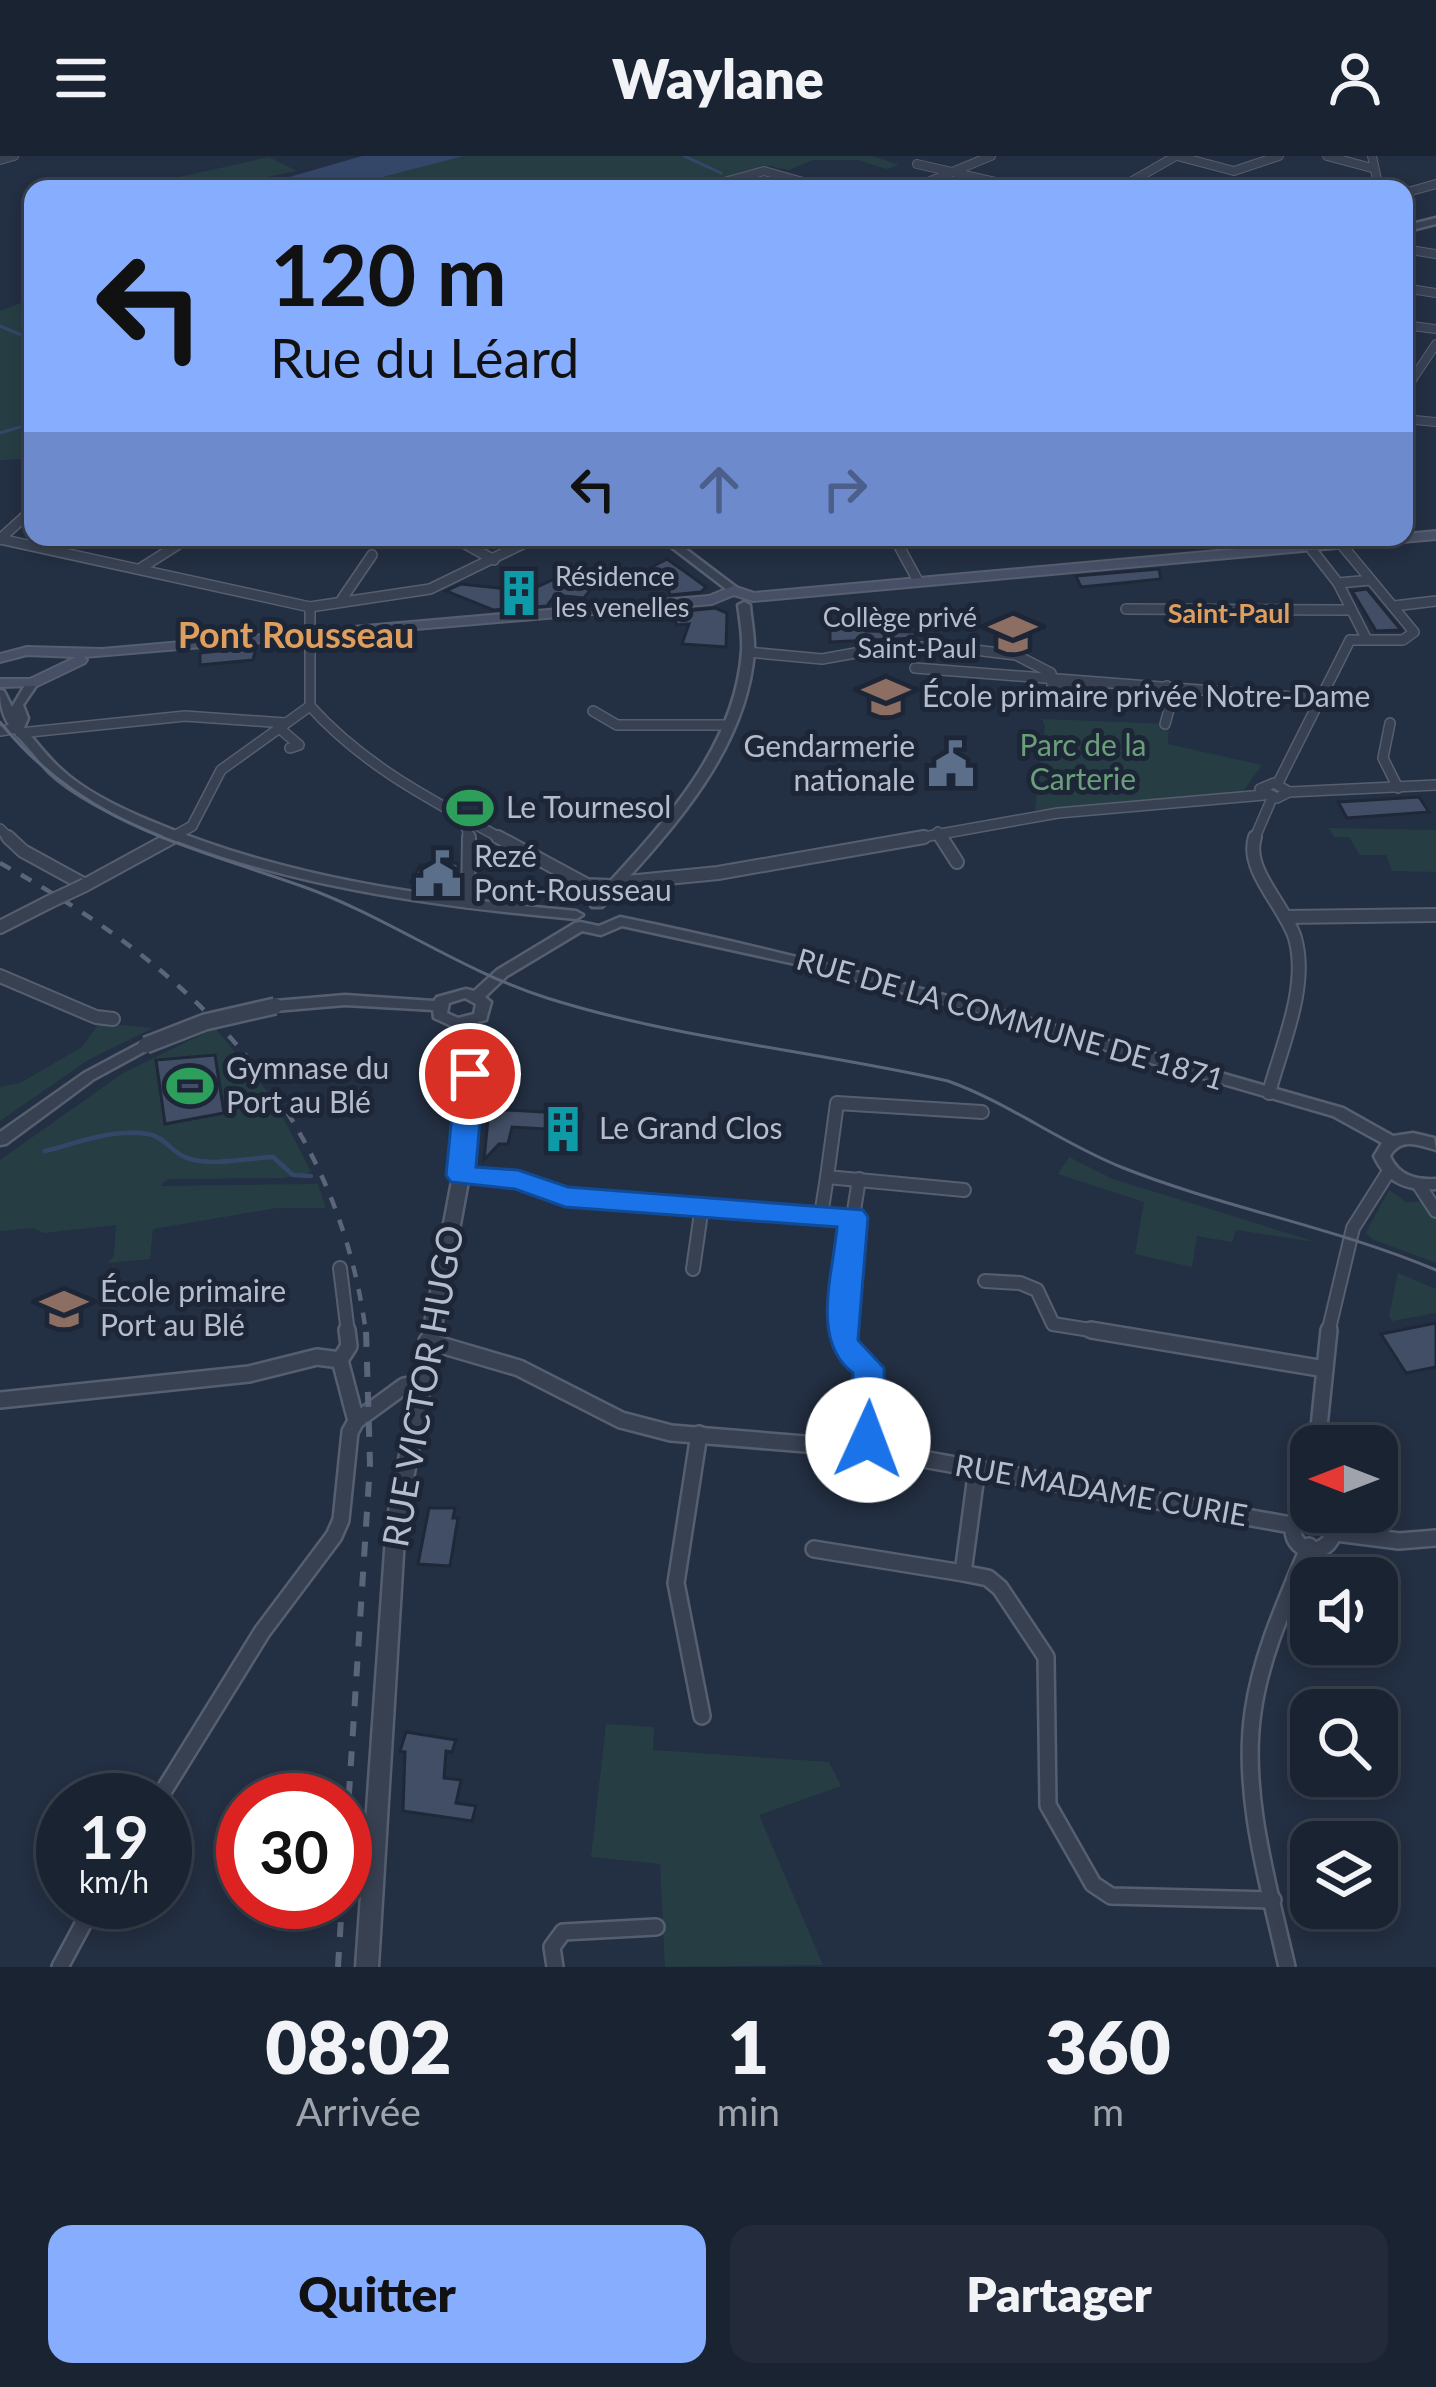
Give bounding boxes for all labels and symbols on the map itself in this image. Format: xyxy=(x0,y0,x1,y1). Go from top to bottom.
place label: Résidence les venelles xyxy=(555,559,689,623)
building icon: Résidence les venelles xyxy=(494,568,544,618)
district label: Saint-Paul xyxy=(1168,596,1290,629)
place label: Collège privé Saint-Paul xyxy=(823,600,977,664)
school or university icon: Collège privé Saint-Paul xyxy=(988,609,1038,659)
district label: Pont Rousseau xyxy=(178,612,414,656)
school or university icon: École primaire privée Notre-Dame xyxy=(861,672,911,722)
place label: École primaire privée Notre-Dame xyxy=(922,677,1370,713)
park label: Parc de la Carterie xyxy=(1019,726,1147,796)
place label: Gendarmerie nationale xyxy=(744,727,915,797)
public building icon: Gendarmerie nationale xyxy=(926,739,976,789)
sports icon: Le Tournesol xyxy=(445,783,495,833)
place label: Le Tournesol xyxy=(506,788,671,824)
place label: Rezé Pont-Rousseau xyxy=(474,837,672,907)
public building icon: Rezé Pont-Rousseau xyxy=(413,849,463,899)
street label: RUE DE LA COMMUNE DE 1871 xyxy=(793,940,1228,1096)
pin xyxy=(419,1023,521,1125)
place label: Gymnase du Port au Blé xyxy=(226,1049,389,1119)
sports icon: Gymnase du Port au Blé xyxy=(165,1061,215,1111)
building icon: Le Grand Clos xyxy=(538,1104,588,1154)
place label: Le Grand Clos xyxy=(599,1109,782,1145)
street label: RUE VICTOR HUGO xyxy=(372,1222,472,1550)
place label: École primaire Port au Blé xyxy=(100,1272,286,1342)
school or university icon: École primaire Port au Blé xyxy=(39,1284,89,1334)
position arrow xyxy=(805,1377,931,1503)
north arrow xyxy=(1290,1425,1398,1533)
street label: RUE MADAME CURIE xyxy=(953,1446,1250,1532)
speed limit sign: 30 xyxy=(216,1773,372,1929)

